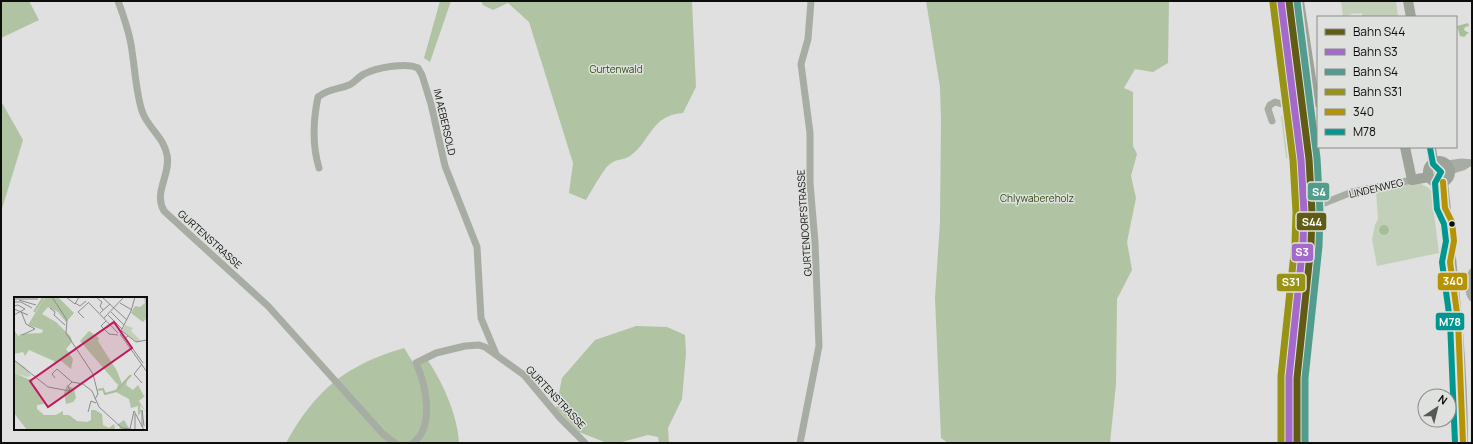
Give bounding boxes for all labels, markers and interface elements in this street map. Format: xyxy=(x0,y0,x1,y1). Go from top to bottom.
legend xyxy=(1317,16,1457,148)
text: Bahn S44 xyxy=(1353,23,1405,40)
text: Bahn S3 xyxy=(1353,43,1398,60)
park label: Gurtenwald xyxy=(589,62,643,76)
text: Bahn S4 xyxy=(1353,63,1398,80)
text: Bahn S31 xyxy=(1353,83,1402,100)
street label: IM AEBERSOLD xyxy=(431,87,460,157)
text: 340 xyxy=(1353,103,1374,120)
text: M78 xyxy=(1353,123,1376,140)
street label: GURTENDORFSTRASSE xyxy=(793,169,815,277)
street label: LINDENWEG xyxy=(1347,175,1405,201)
line badge: S4 xyxy=(1307,182,1330,201)
text: S4 xyxy=(1312,184,1326,199)
park label: Chlywabereholz xyxy=(1000,191,1074,205)
street label: GURTENSTRASSE xyxy=(175,206,245,272)
line badge: S44 xyxy=(1296,212,1327,231)
text: S44 xyxy=(1302,214,1323,229)
unlabelled marker xyxy=(1447,219,1457,229)
line badge: S3 xyxy=(1291,243,1314,262)
text: S3 xyxy=(1295,244,1309,259)
line badge: 340 xyxy=(1437,272,1468,291)
line badge: S31 xyxy=(1276,273,1306,292)
text: 340 xyxy=(1443,273,1463,288)
text: S31 xyxy=(1282,274,1300,289)
inset map xyxy=(14,297,147,430)
line badge: M78 xyxy=(1435,312,1465,331)
text: M78 xyxy=(1439,314,1461,329)
street label: GURTENSTRASSE xyxy=(523,362,589,432)
north arrow xyxy=(1417,388,1457,428)
text: N xyxy=(1435,391,1451,408)

